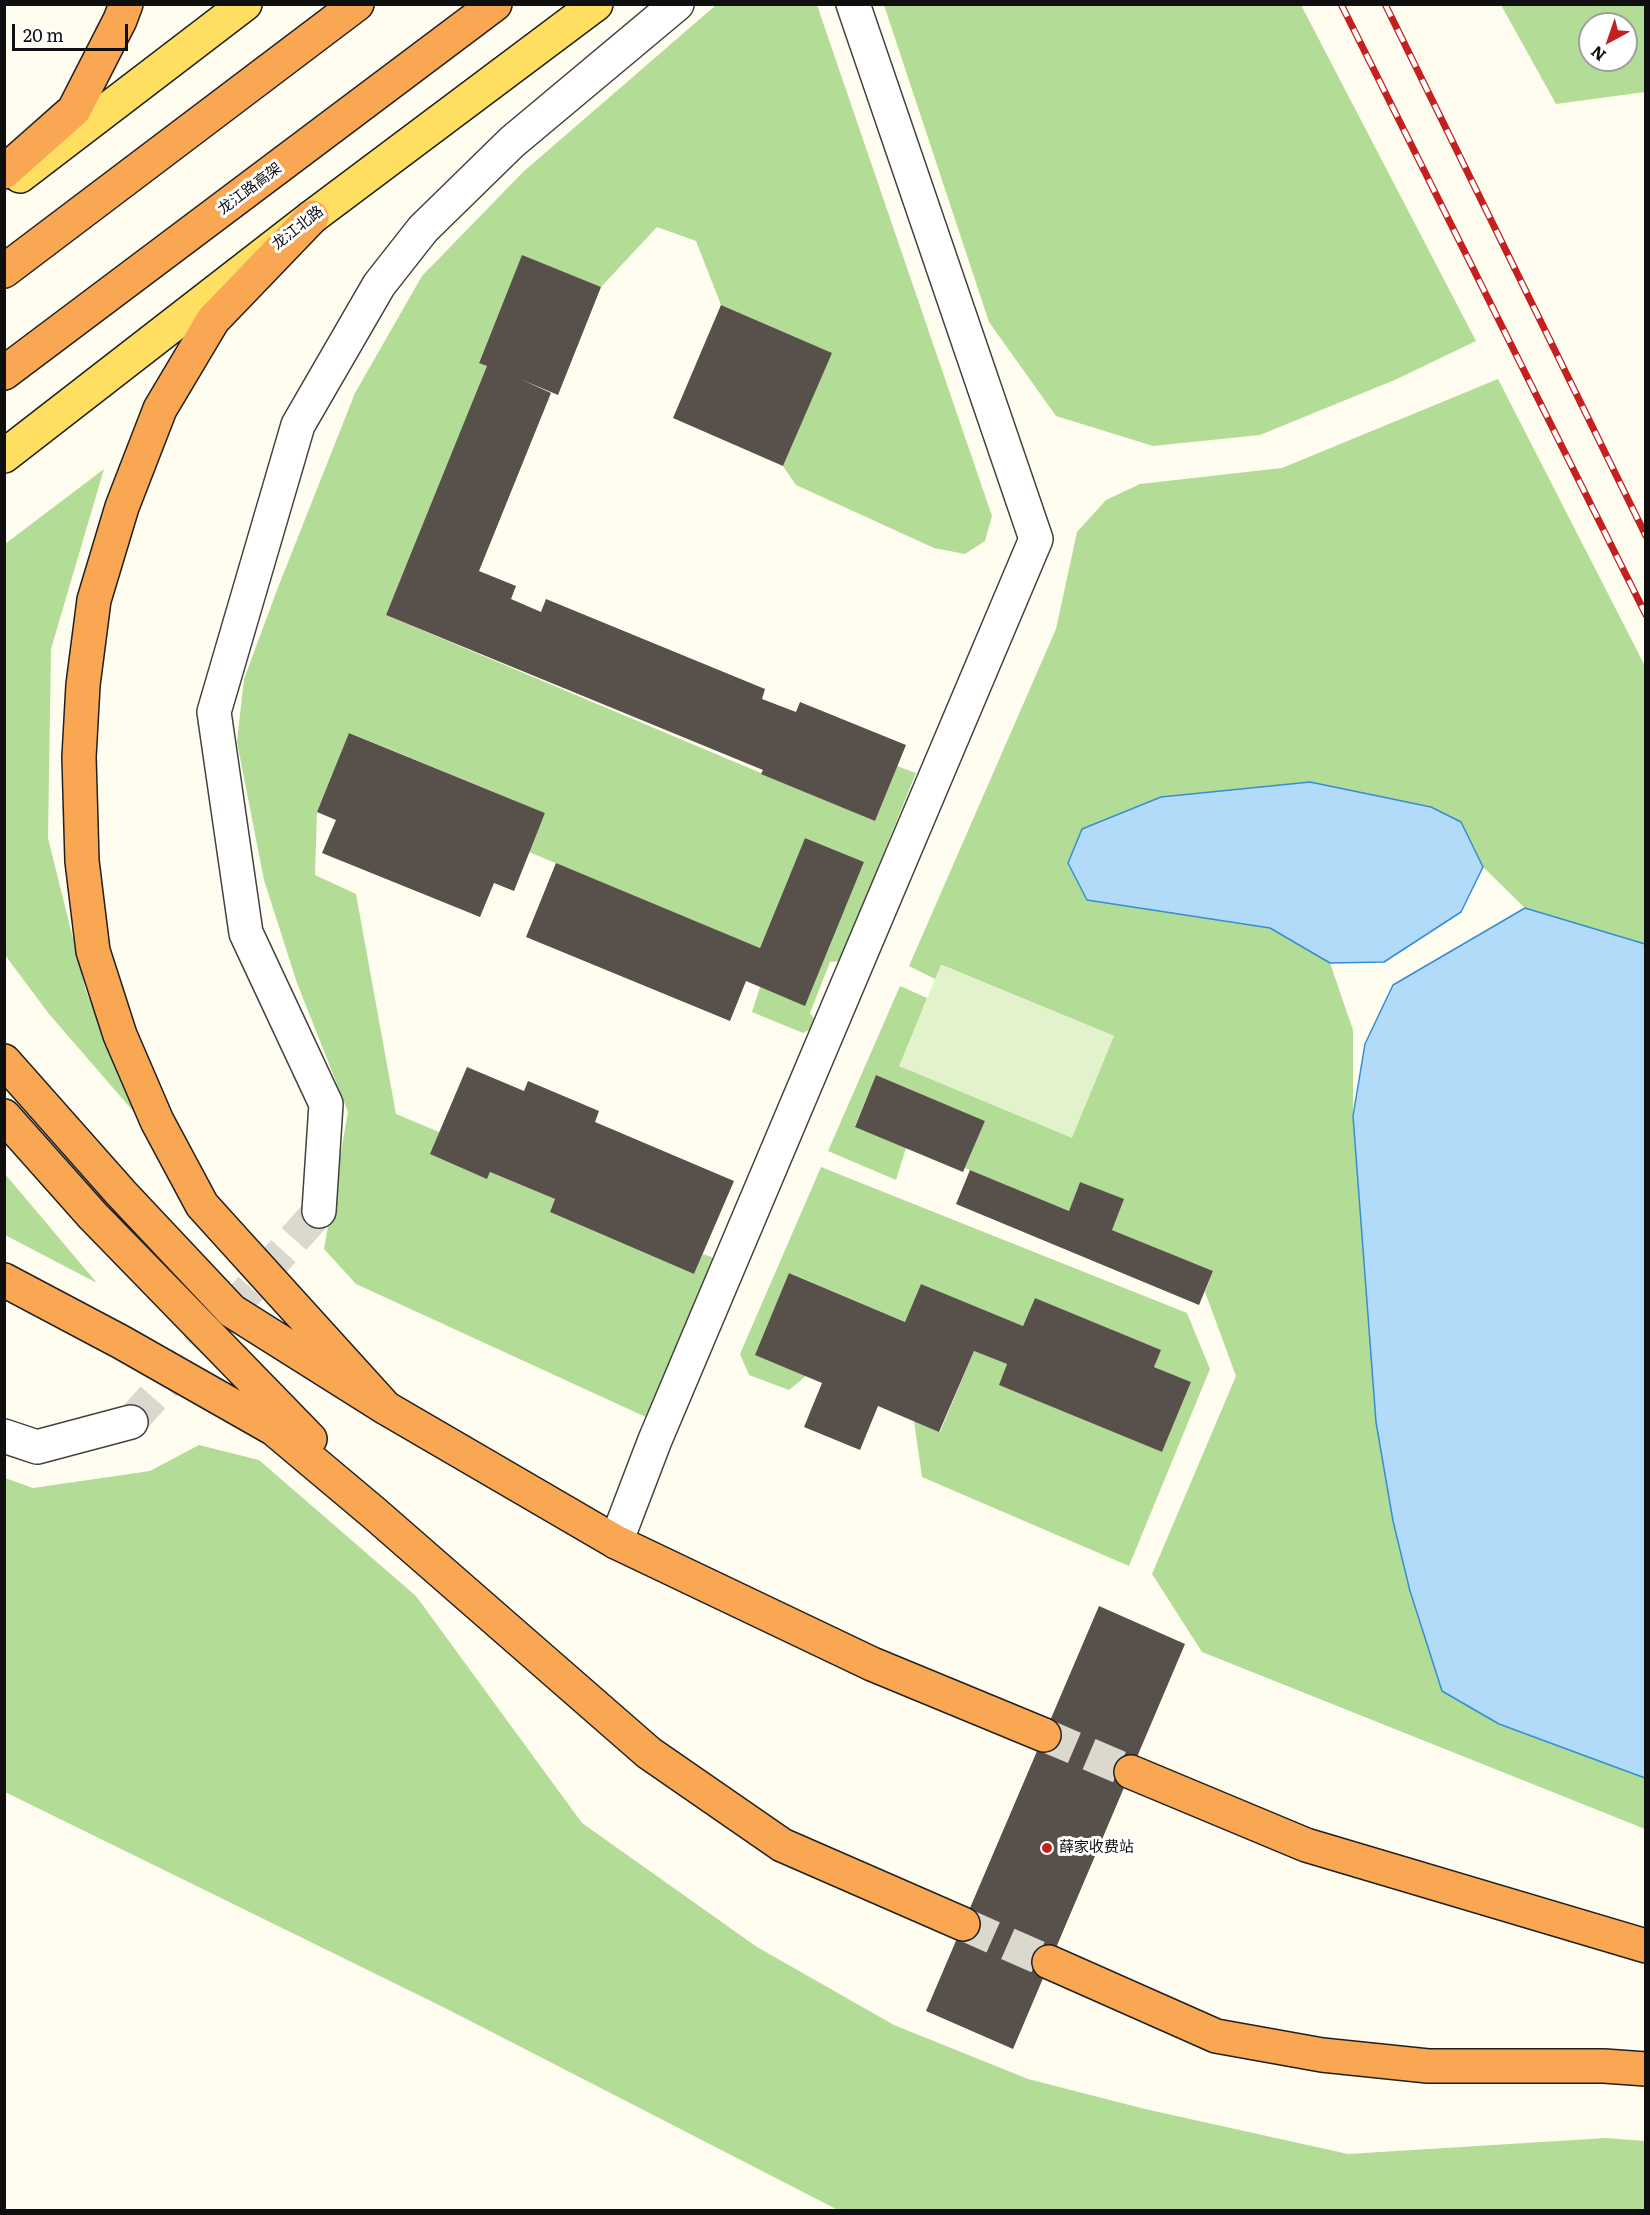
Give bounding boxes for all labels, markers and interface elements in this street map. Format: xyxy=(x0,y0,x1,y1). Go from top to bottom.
scale bar xyxy=(15,12,130,50)
north arrow xyxy=(1578,12,1638,72)
text: 20 m xyxy=(23,21,64,48)
text: N xyxy=(1585,41,1611,68)
street label: 龙江路高架 xyxy=(215,159,285,219)
street label: 龙江北路 xyxy=(269,202,327,254)
place label: 薛家收费站 xyxy=(1059,1839,1134,1857)
marker: 薛家收费站 xyxy=(1040,1841,1054,1855)

